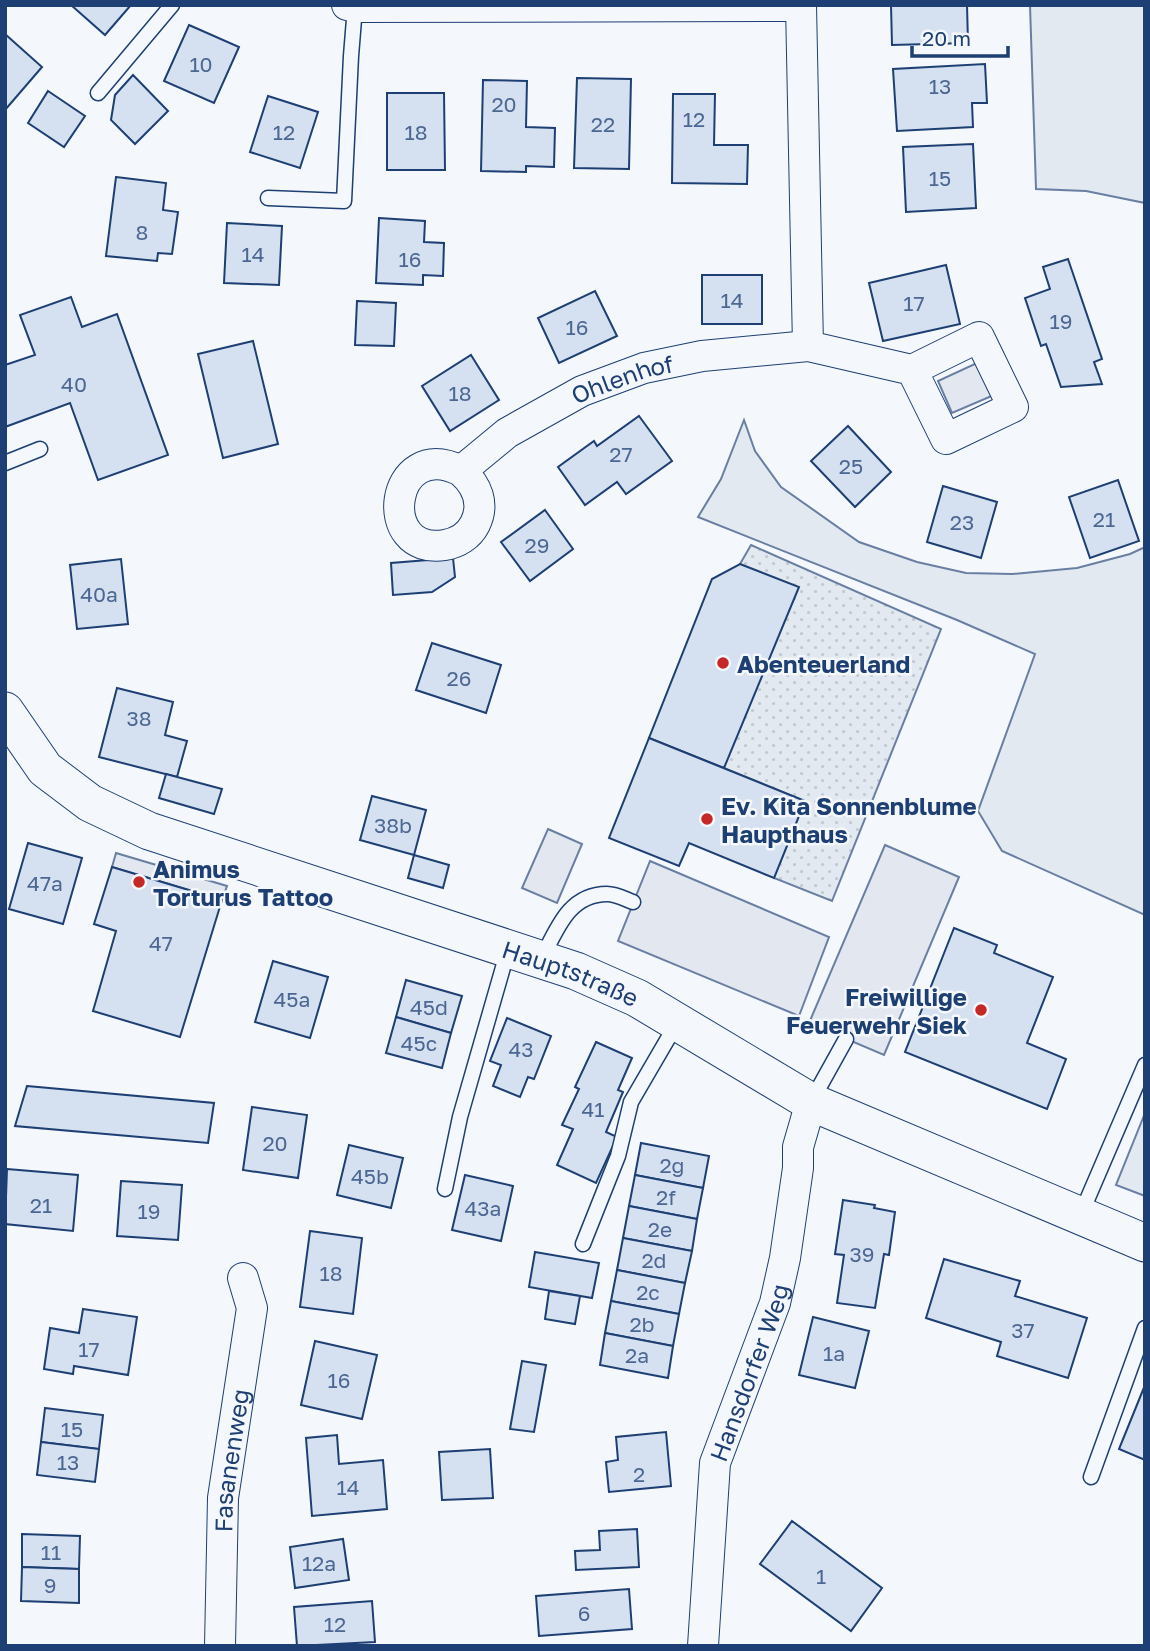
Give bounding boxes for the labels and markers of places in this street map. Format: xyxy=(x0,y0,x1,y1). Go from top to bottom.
place label: Abenteuerland xyxy=(737,649,910,678)
marker: Abenteuerland xyxy=(715,655,731,671)
place label: Ev. Kita Sonnenblume Haupthaus xyxy=(721,791,977,848)
marker: Ev. Kita Sonnenblume Haupthaus xyxy=(699,811,715,827)
place label: Animus Torturus Tattoo xyxy=(153,854,333,911)
marker: Animus Torturus Tattoo xyxy=(131,874,147,890)
place label: Freiwillige Feuerwehr Siek xyxy=(786,982,967,1039)
marker: Freiwillige Feuerwehr Siek xyxy=(973,1002,989,1018)

